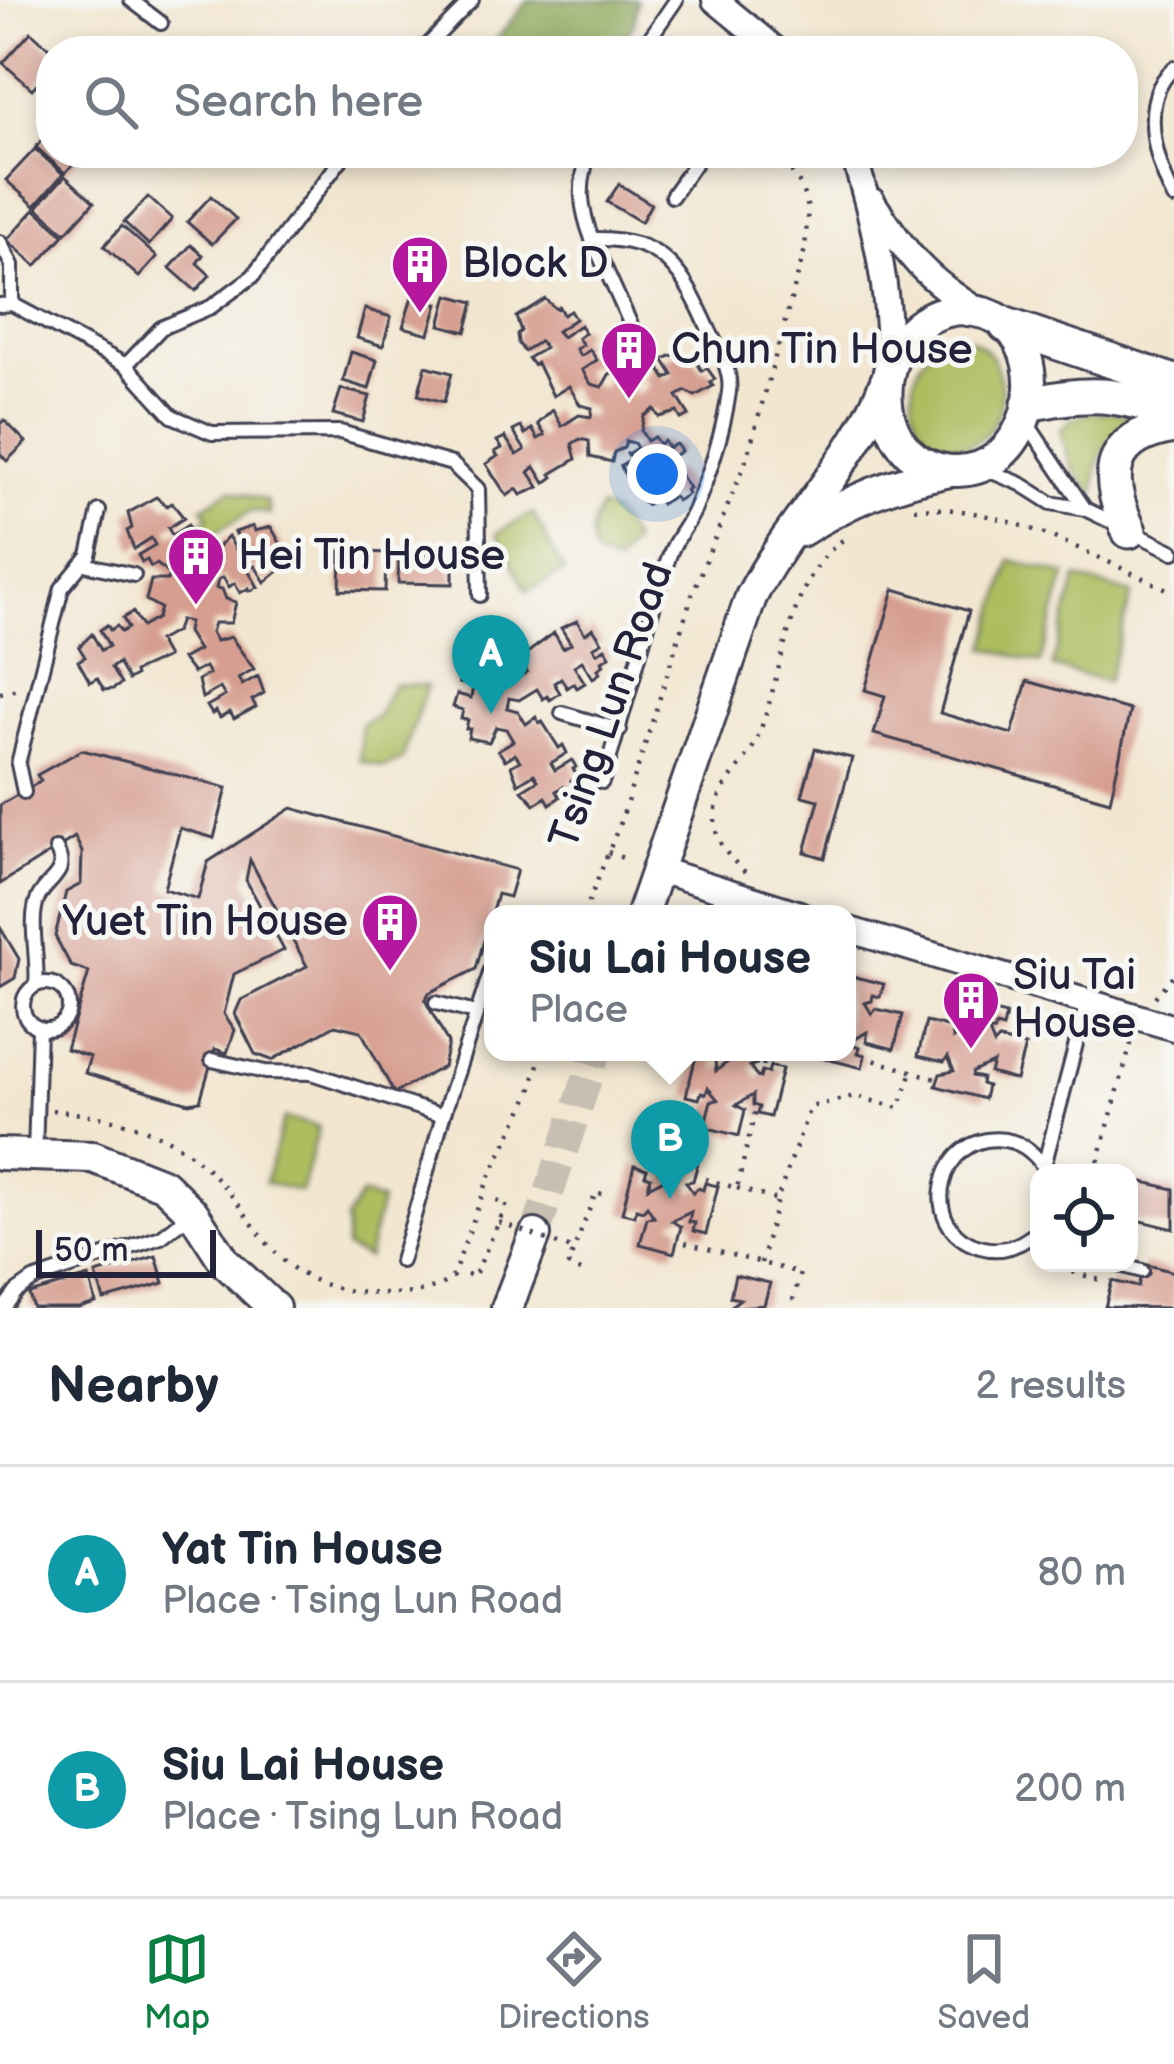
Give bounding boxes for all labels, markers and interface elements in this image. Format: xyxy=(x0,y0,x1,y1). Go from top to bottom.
search box xyxy=(36,36,1138,168)
icon: search xyxy=(78,69,144,135)
text: Search here xyxy=(174,75,423,130)
building icon: Block D xyxy=(389,233,451,315)
place label: Block D xyxy=(462,239,609,290)
building icon: Chun Tin House xyxy=(598,319,660,401)
place label: Chun Tin House xyxy=(671,325,973,376)
your location xyxy=(627,444,687,504)
building icon: Hei Tin House xyxy=(165,525,227,607)
place label: Hei Tin House xyxy=(238,531,505,582)
street label: Tsing Lun Road xyxy=(539,556,685,856)
pin: A xyxy=(452,615,530,714)
building icon: Yuet Tin House xyxy=(359,891,421,973)
place label: Yuet Tin House xyxy=(62,897,348,948)
popup xyxy=(484,905,856,1061)
text: Siu Lai House xyxy=(529,932,811,987)
place label: Siu Tai House xyxy=(1013,951,1136,1050)
building icon: Siu Tai House xyxy=(940,969,1002,1051)
text: Place xyxy=(529,987,628,1034)
pin: B xyxy=(631,1100,709,1199)
map controls xyxy=(1030,1164,1138,1272)
button: locate xyxy=(1030,1164,1138,1272)
scale bar xyxy=(36,1224,216,1277)
text: 50 m xyxy=(54,1231,129,1271)
text: Nearby xyxy=(48,1356,219,1417)
text: 2 results xyxy=(975,1363,1126,1410)
text: Yat Tin House xyxy=(162,1523,443,1578)
text: A xyxy=(75,1550,99,1597)
text: 80 m xyxy=(1038,1550,1126,1597)
text: Place · Tsing Lun Road xyxy=(162,1578,563,1625)
text: Siu Lai House xyxy=(162,1739,444,1794)
text: B xyxy=(73,1766,101,1813)
text: 200 m xyxy=(1014,1766,1126,1813)
text: Place · Tsing Lun Road xyxy=(162,1794,563,1841)
tab: Map xyxy=(144,1926,210,2038)
tab: Directions xyxy=(498,1926,650,2038)
tab: Saved xyxy=(937,1926,1030,2038)

